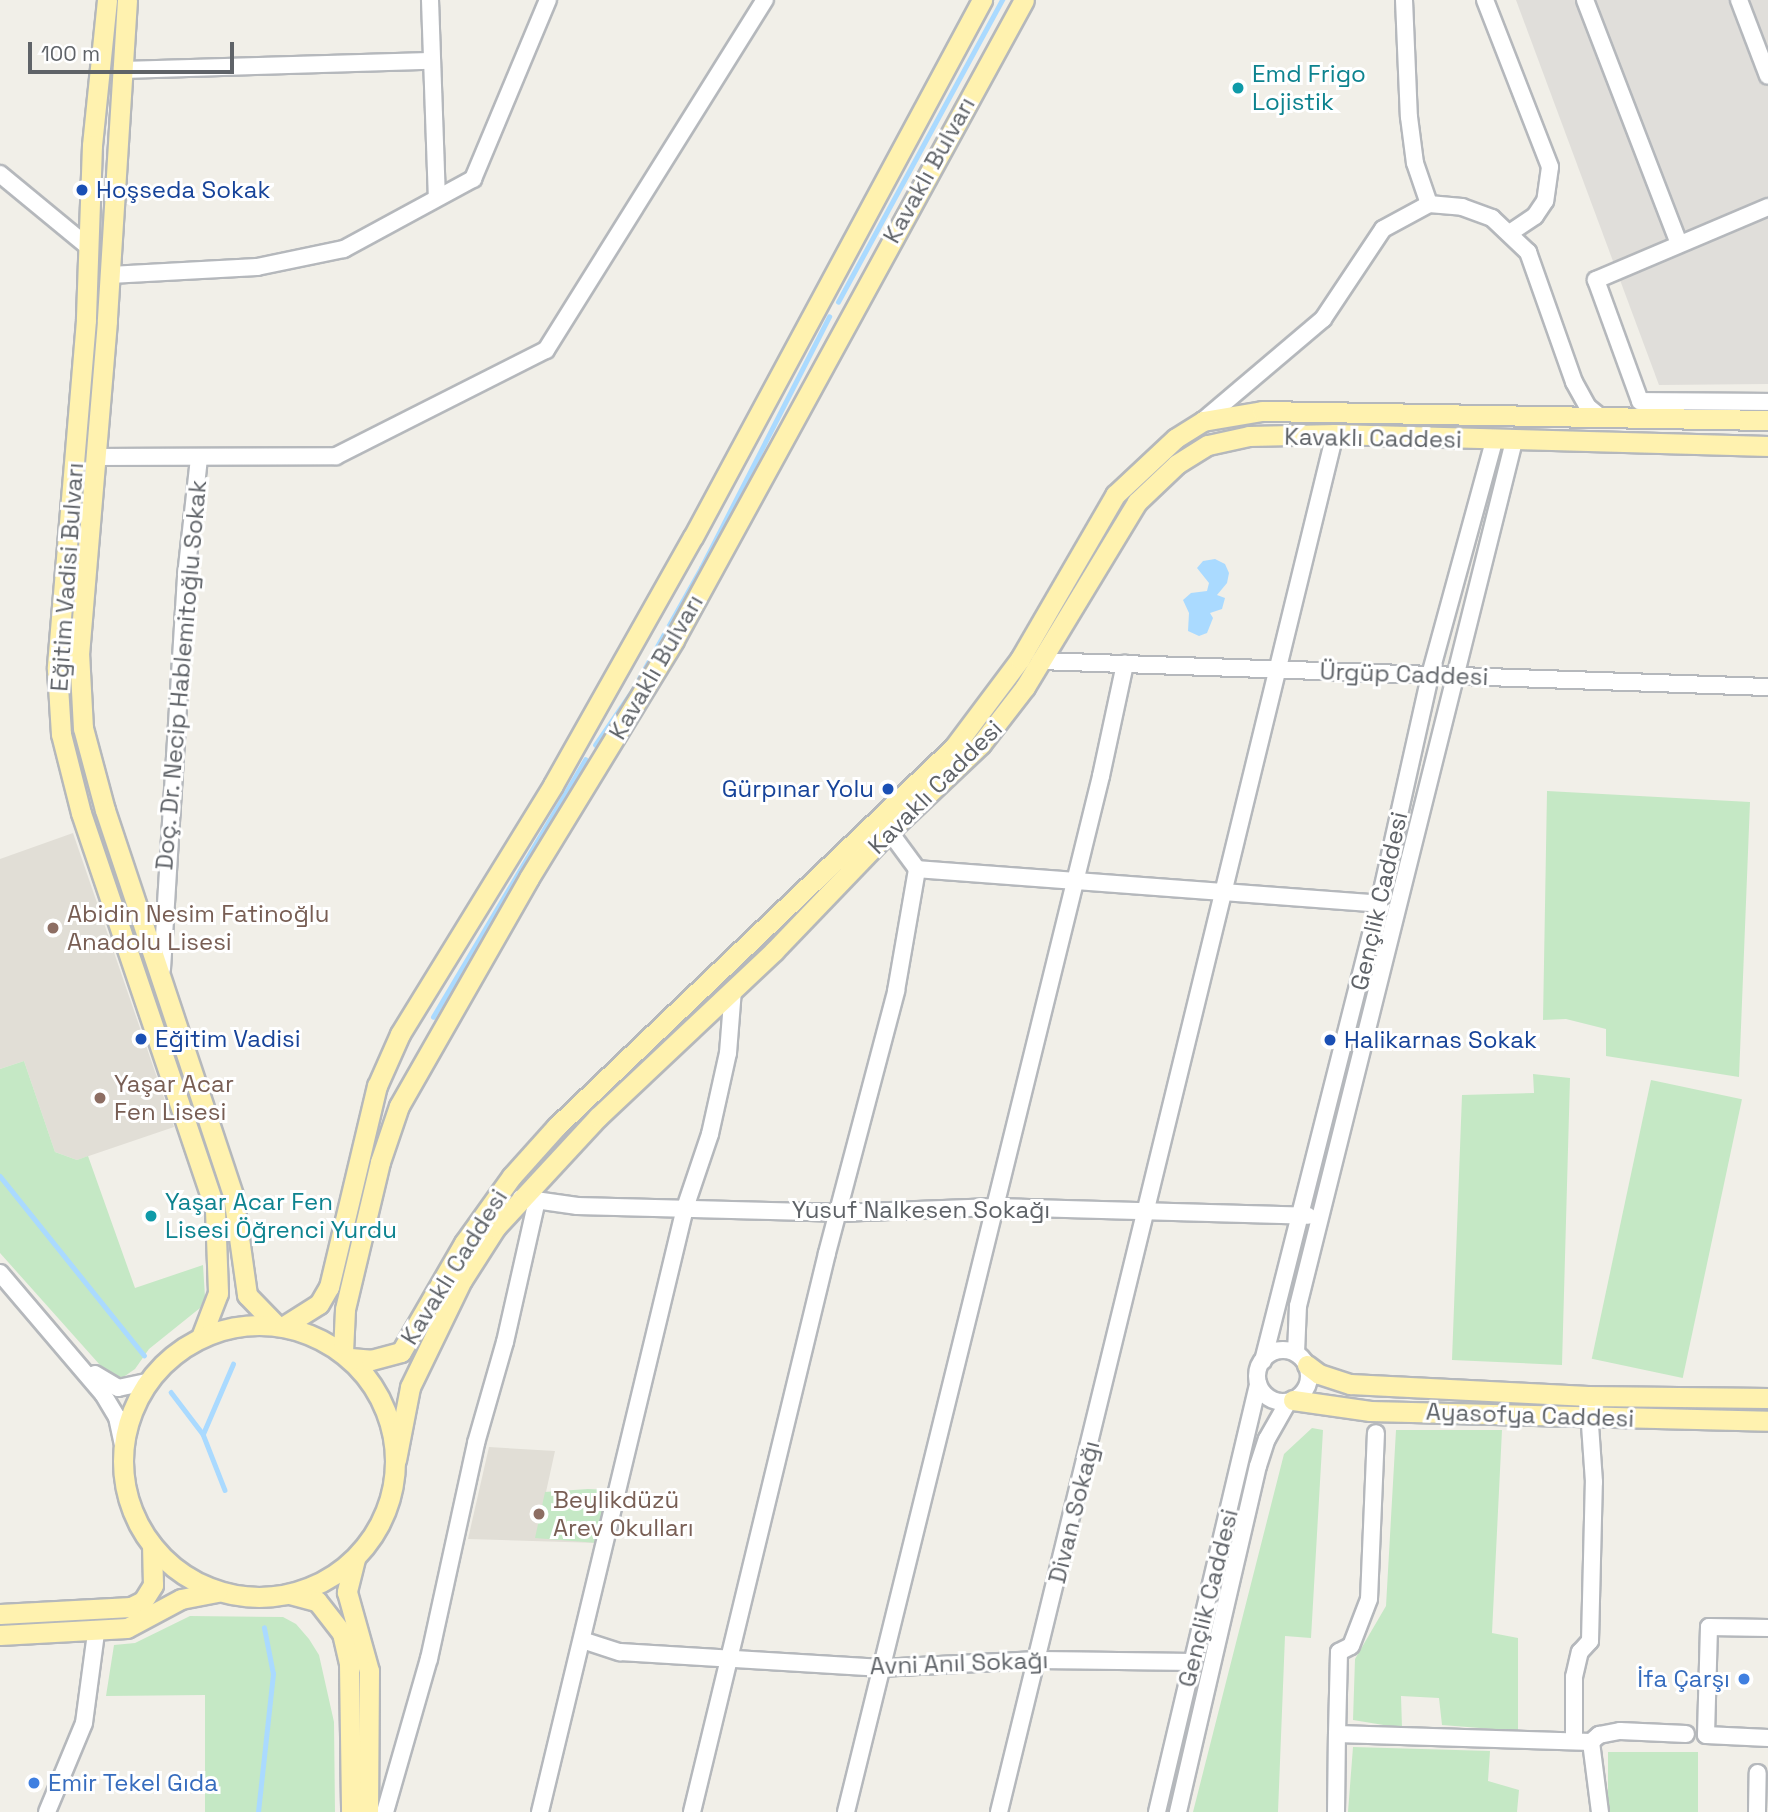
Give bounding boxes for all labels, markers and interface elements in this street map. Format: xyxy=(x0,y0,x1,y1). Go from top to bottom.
scale bar xyxy=(32,28,238,72)
text: 100 m xyxy=(41,40,100,67)
place label: Emd Frigo Lojistik xyxy=(1252,60,1366,116)
marker: Emd Frigo Lojistik xyxy=(1230,80,1246,96)
street label: Kavaklı Bulvarı xyxy=(877,92,981,248)
place label: Hoşseda Sokak xyxy=(96,176,270,204)
marker: Hoşseda Sokak xyxy=(74,182,90,198)
street label: Kavaklı Caddesi xyxy=(1284,422,1462,454)
street label: Eğitim Vadisi Bulvarı xyxy=(45,461,89,693)
street label: Doç. Dr. Necip Hablemitoğlu Sokak xyxy=(150,478,212,872)
street label: Kavaklı Bulvarı xyxy=(603,589,709,745)
street label: Ürgüp Caddesi xyxy=(1319,657,1489,691)
street label: Kavaklı Caddesi xyxy=(862,714,1008,860)
place label: Gürpınar Yolu xyxy=(721,775,874,803)
marker: Gürpınar Yolu xyxy=(880,781,896,797)
street label: Gençlik Caddesi xyxy=(1344,809,1414,993)
place label: Abidin Nesim Fatinoğlu Anadolu Lisesi xyxy=(67,900,329,956)
marker: Abidin Nesim Fatinoğlu Anadolu Lisesi xyxy=(45,920,61,936)
place label: Eğitim Vadisi xyxy=(155,1025,301,1053)
place label: Halikarnas Sokak xyxy=(1344,1026,1537,1054)
marker: Eğitim Vadisi xyxy=(133,1031,149,1047)
marker: Halikarnas Sokak xyxy=(1322,1032,1338,1048)
place label: Yaşar Acar Fen Lisesi xyxy=(114,1070,234,1126)
marker: Yaşar Acar Fen Lisesi xyxy=(92,1090,108,1106)
street label: Kavaklı Caddesi xyxy=(395,1184,513,1350)
place label: Yaşar Acar Fen Lisesi Öğrenci Yurdu xyxy=(165,1188,397,1244)
street label: Yusuf Nalkesen Sokağı xyxy=(792,1196,1050,1224)
marker: Yaşar Acar Fen Lisesi Öğrenci Yurdu xyxy=(143,1208,159,1224)
street label: Ayasofya Caddesi xyxy=(1425,1397,1635,1433)
street label: Divan Sokağı xyxy=(1042,1438,1106,1586)
place label: Beylikdüzü Arev Okulları xyxy=(553,1486,694,1542)
marker: Beylikdüzü Arev Okulları xyxy=(531,1506,547,1522)
street label: Gençlik Caddesi xyxy=(1172,1506,1244,1690)
street label: Avni Anıl Sokağı xyxy=(869,1645,1049,1681)
place label: İfa Çarşı xyxy=(1637,1665,1730,1693)
marker: İfa Çarşı xyxy=(1736,1671,1752,1687)
place label: Emir Tekel Gıda xyxy=(48,1769,219,1797)
marker: Emir Tekel Gıda xyxy=(26,1775,42,1791)

